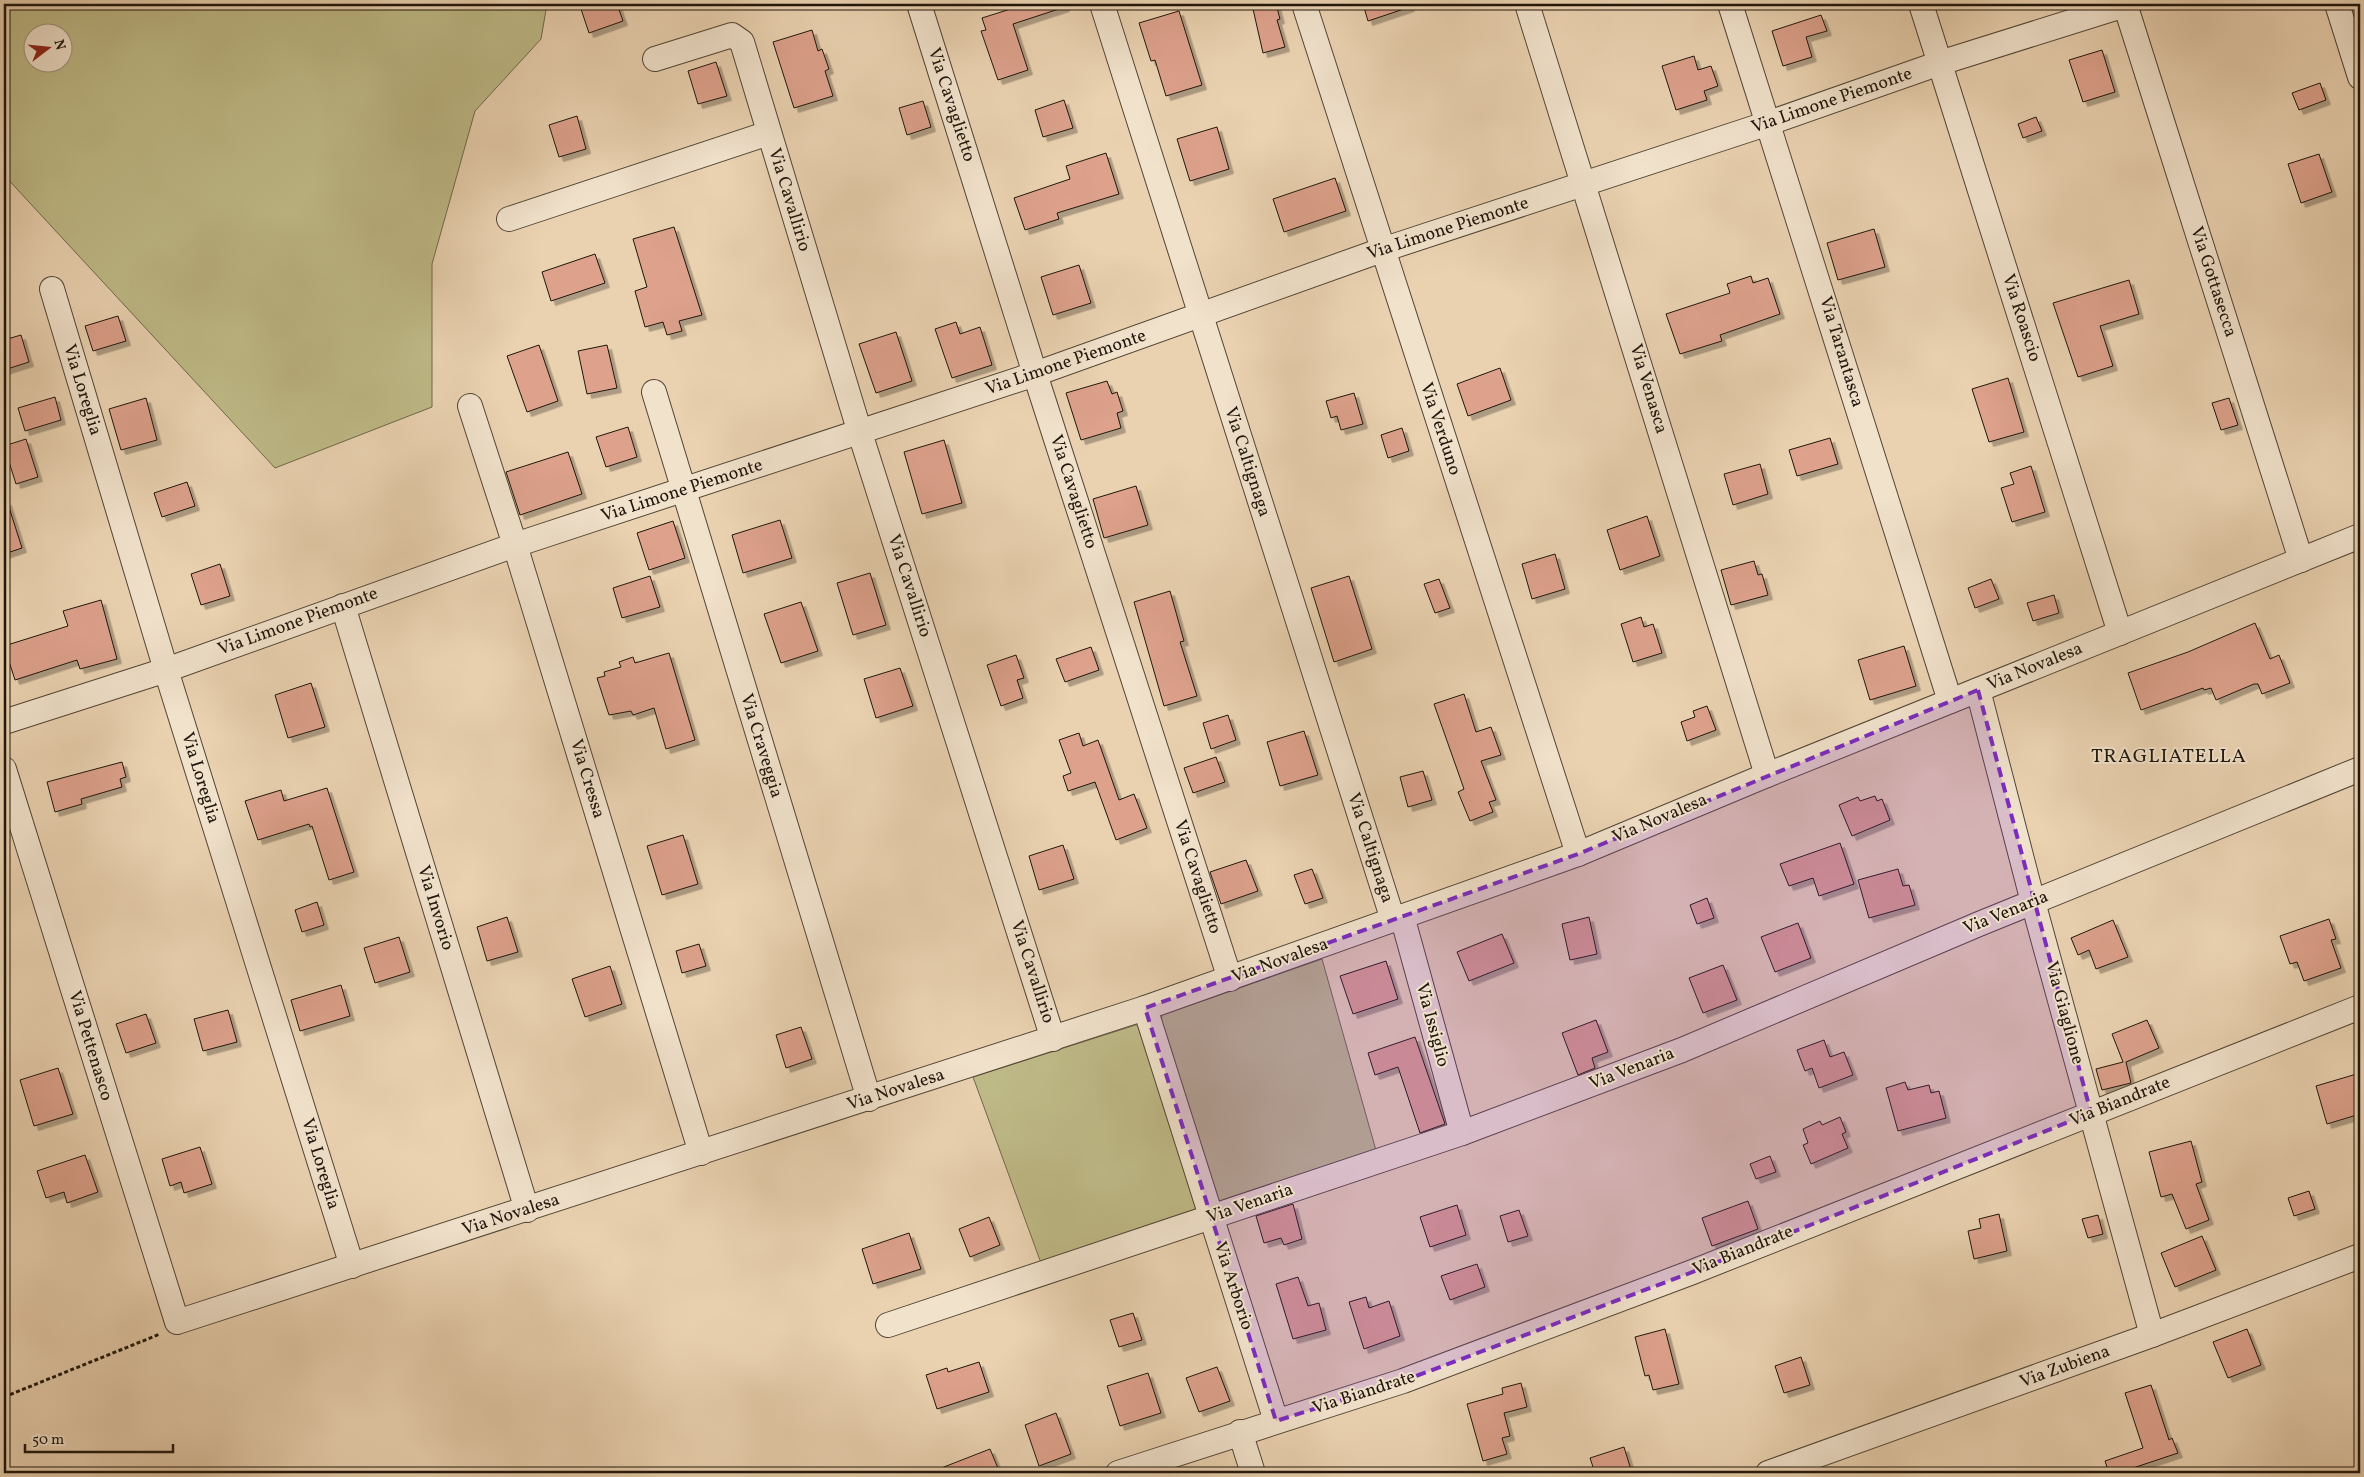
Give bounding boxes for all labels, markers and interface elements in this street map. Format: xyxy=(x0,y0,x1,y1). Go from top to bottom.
north arrow xyxy=(22,22,72,72)
text: N xyxy=(49,37,70,52)
street label: Via Cavaglietto xyxy=(921,45,981,165)
street label: Via Limone Piemonte xyxy=(1748,62,1916,140)
street label: Via Cavallirio xyxy=(761,145,817,255)
street label: Via Limone Piemonte xyxy=(1364,191,1532,267)
street label: Via Gottasecca xyxy=(2183,224,2243,341)
street label: Via Roascio xyxy=(1995,271,2047,365)
street label: Via Tarantasca xyxy=(1812,294,1870,410)
street label: Via Limone Piemonte xyxy=(982,324,1150,402)
street label: Via Loreglia xyxy=(56,341,108,439)
street label: Via Venasca xyxy=(1623,341,1673,437)
street label: Via Verduno xyxy=(1413,379,1467,479)
street label: Via Caltignaga xyxy=(1217,404,1277,520)
street label: Via Cavaglietto xyxy=(1043,432,1103,552)
street label: Via Limone Piemonte xyxy=(598,453,766,529)
street label: Via Cavallirio xyxy=(881,531,937,641)
street label: Via Limone Piemonte xyxy=(214,581,382,663)
street label: Via Novalesa xyxy=(1983,636,2087,698)
street label: Via Craveggia xyxy=(733,691,789,801)
street label: Via Loreglia xyxy=(174,729,226,827)
street label: Via Cressa xyxy=(563,736,611,822)
district label: TRAGLIATELLA xyxy=(2091,743,2247,771)
street label: Via Novalesa xyxy=(1609,788,1712,850)
street label: Via Caltignaga xyxy=(1340,790,1400,906)
street label: Via Cavaglietto xyxy=(1167,817,1227,937)
street label: Via Invorio xyxy=(410,863,460,953)
street label: Via Venaria xyxy=(1960,885,2052,941)
street label: Via Cavallirio xyxy=(1004,917,1060,1027)
street label: Via Novalesa xyxy=(1228,932,1332,990)
street label: Via Giaglione xyxy=(2038,959,2090,1067)
street label: Via Issiglio xyxy=(1409,980,1455,1070)
street label: Via Pettenasco xyxy=(61,988,119,1104)
street label: Via Venaria xyxy=(1586,1041,1678,1097)
street label: Via Novalesa xyxy=(844,1062,948,1118)
street label: Via Biandrate xyxy=(2066,1070,2174,1134)
street label: Via Loreglia xyxy=(294,1115,346,1213)
street label: Via Venaria xyxy=(1204,1178,1297,1230)
street label: Via Novalesa xyxy=(459,1187,563,1243)
street label: Via Biandrate xyxy=(1689,1219,1797,1283)
street label: Via Arborio xyxy=(1207,1239,1259,1333)
street label: Via Zubiena xyxy=(2016,1339,2114,1395)
street label: Via Biandrate xyxy=(1309,1365,1419,1421)
scale bar xyxy=(25,1422,172,1454)
text: 50 m xyxy=(32,1430,64,1451)

